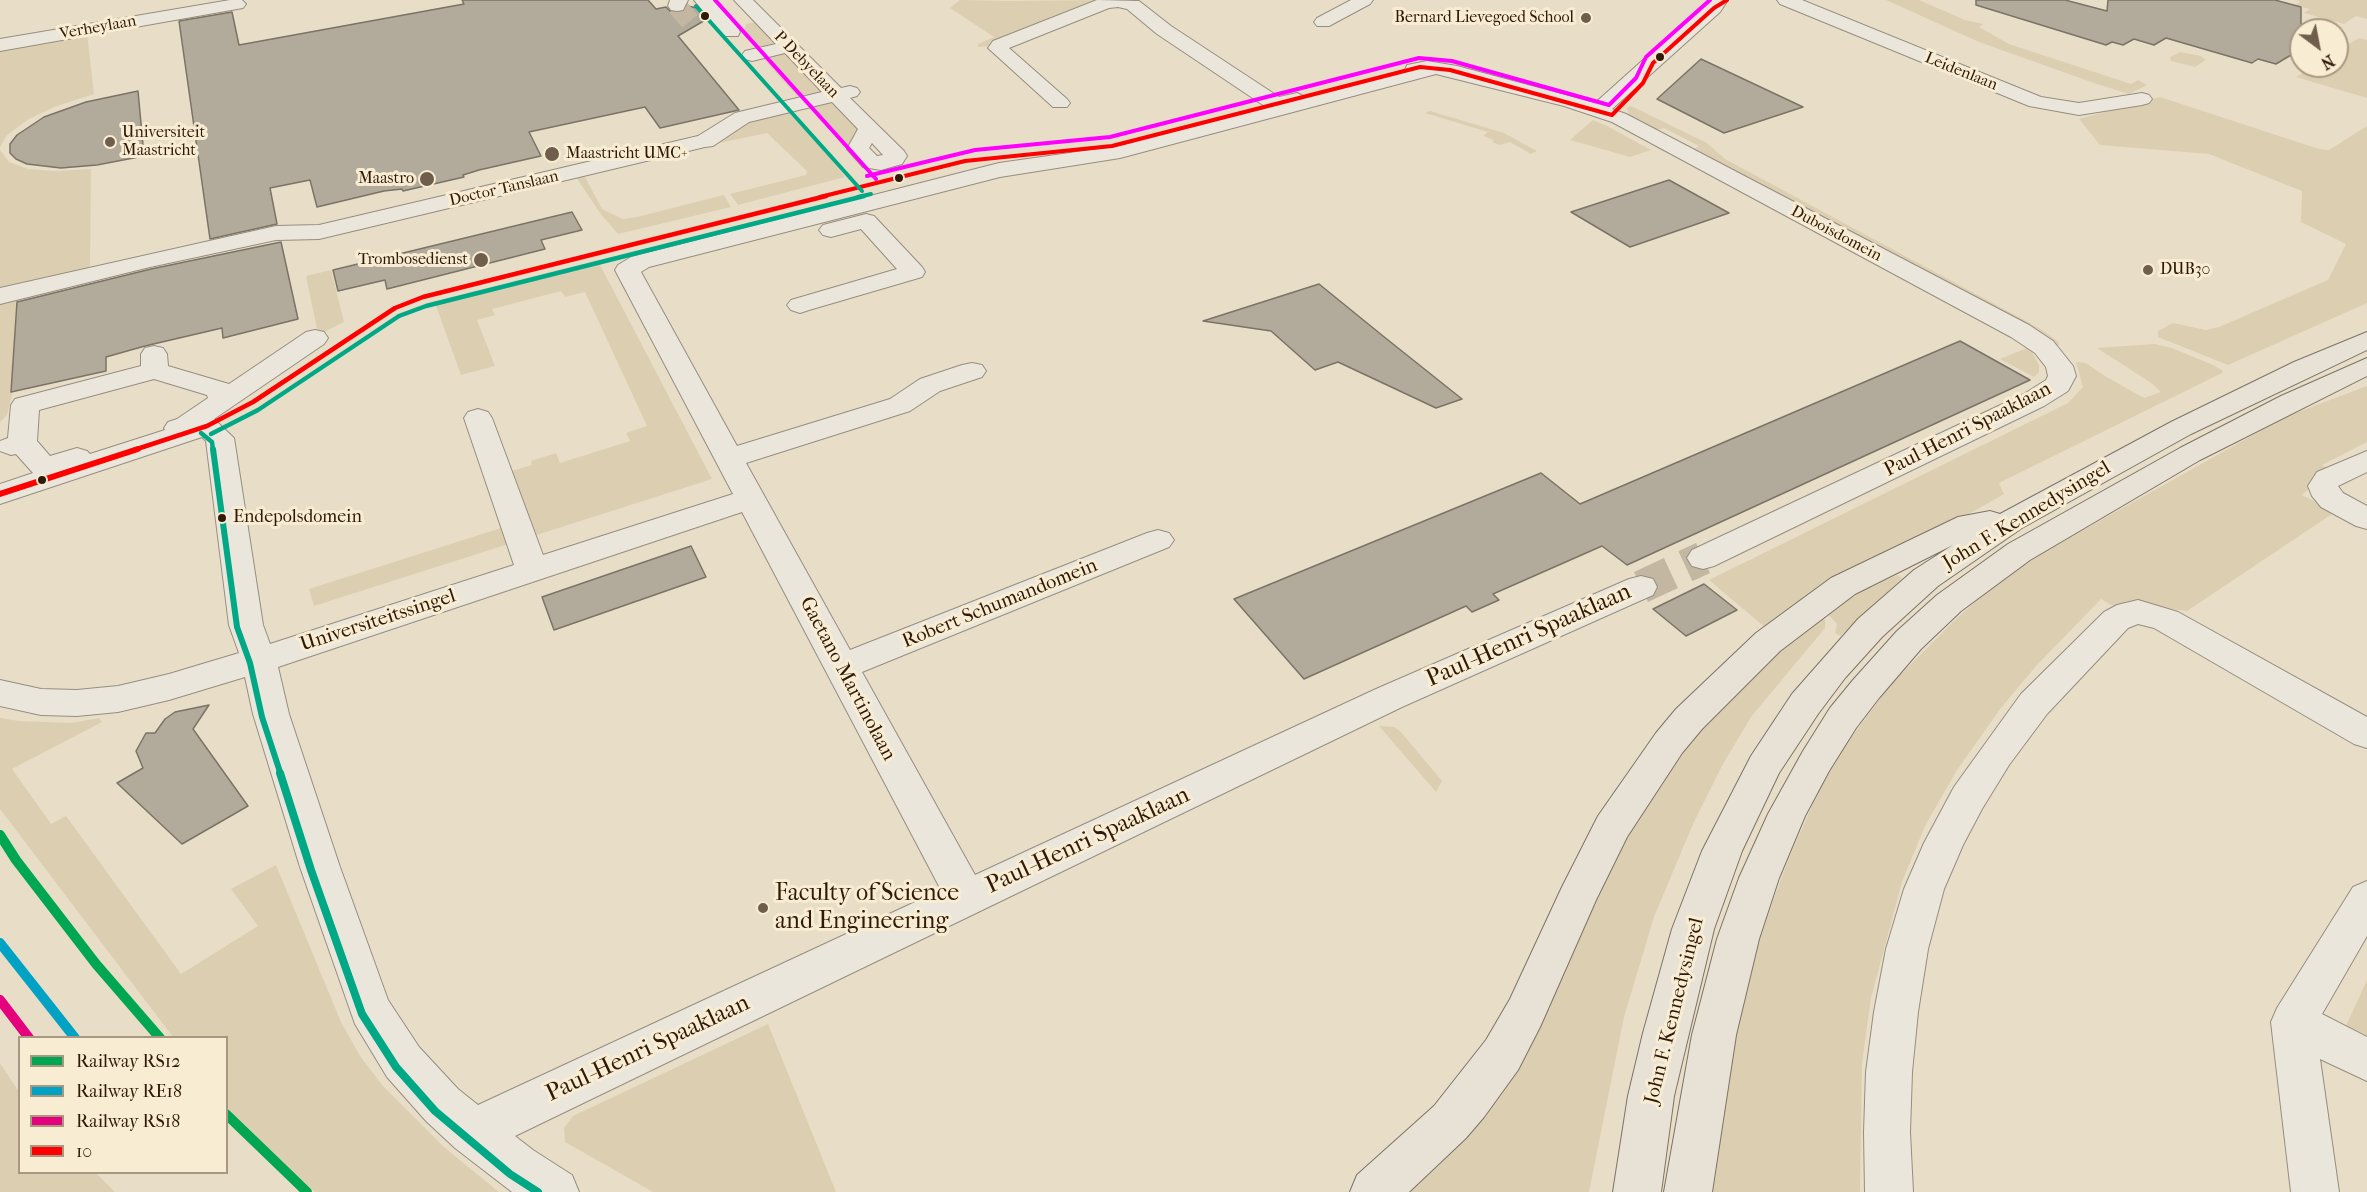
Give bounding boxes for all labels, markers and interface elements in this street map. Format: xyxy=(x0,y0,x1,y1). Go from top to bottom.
place label: Bernard Lievegoed School xyxy=(1394,8,1574,28)
unlabelled marker xyxy=(699,10,711,22)
marker: Bernard Lievegoed School xyxy=(1579,11,1593,25)
street label: Verheylaan xyxy=(58,12,138,44)
north arrow xyxy=(2289,18,2349,78)
street label: P Debyelaan xyxy=(769,28,843,102)
street label: Leidenlaan xyxy=(1922,49,2000,95)
unlabelled marker xyxy=(1654,51,1666,63)
text: N xyxy=(2318,51,2338,73)
place label: Universiteit Maastricht xyxy=(122,123,205,161)
marker: Universiteit Maastricht xyxy=(103,135,117,149)
place label: Maastricht UMC+ xyxy=(566,144,688,164)
marker: Maastricht UMC+ xyxy=(543,145,561,163)
street label: Doctor Tanslaan xyxy=(447,167,561,211)
place label: Maastro xyxy=(358,169,414,189)
marker: Maastro xyxy=(418,170,436,188)
unlabelled marker xyxy=(893,172,905,184)
street label: Duboisdomein xyxy=(1787,202,1885,266)
place label: Trombosedienst xyxy=(358,250,468,270)
marker: Trombosedienst xyxy=(472,251,490,269)
place label: DUB30 xyxy=(2160,260,2210,280)
marker: DUB30 xyxy=(2141,263,2155,277)
street label: Paul-Henri Spaaklaan xyxy=(1880,377,2056,483)
street label: John F. Kennedysingel xyxy=(1939,456,2115,576)
unlabelled marker xyxy=(36,474,48,486)
place label: Endepolsdomein xyxy=(233,507,362,529)
marker: Endepolsdomein xyxy=(216,512,228,524)
street label: Robert Schumandomein xyxy=(899,554,1101,654)
street label: Paul-Henri Spaaklaan xyxy=(1422,578,1636,694)
street label: Universiteitssingel xyxy=(297,585,459,657)
street label: Gaetano Martinolaan xyxy=(794,593,900,765)
street label: Paul-Henri Spaaklaan xyxy=(982,781,1194,901)
place label: Faculty of Science and Engineering xyxy=(775,880,959,936)
marker: Faculty of Science and Engineering xyxy=(756,901,770,915)
street label: John F. Kennedysingel xyxy=(1640,915,1710,1107)
street label: Paul-Henri Spaaklaan xyxy=(542,989,754,1109)
legend xyxy=(18,1036,228,1174)
text: Railway RS12 xyxy=(76,1051,180,1072)
text: Railway RE18 xyxy=(76,1081,182,1102)
text: Railway RS18 xyxy=(76,1111,180,1132)
text: 10 xyxy=(76,1141,92,1162)

